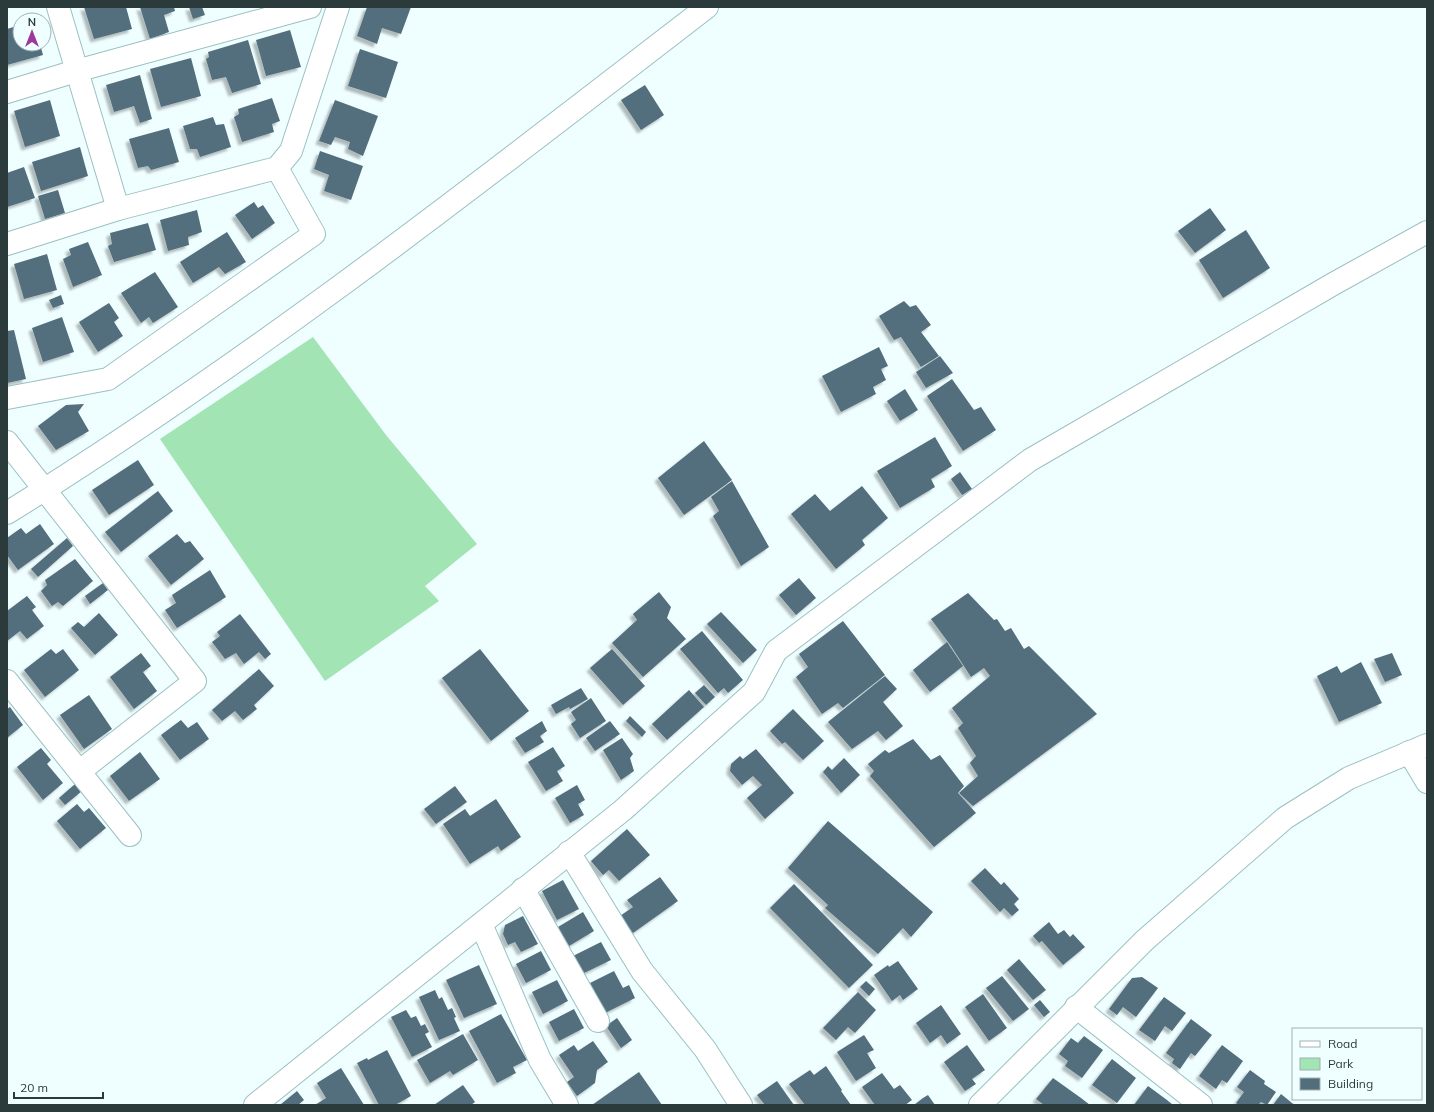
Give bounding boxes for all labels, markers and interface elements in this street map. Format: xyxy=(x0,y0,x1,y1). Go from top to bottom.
north arrow xyxy=(12,12,52,52)
text: N xyxy=(28,15,36,29)
legend xyxy=(1292,1028,1422,1100)
text: Road xyxy=(1328,1036,1357,1051)
text: Park xyxy=(1328,1056,1354,1071)
scale bar xyxy=(14,1074,103,1100)
text: Building xyxy=(1328,1076,1373,1091)
text: 20 m xyxy=(20,1080,48,1095)

